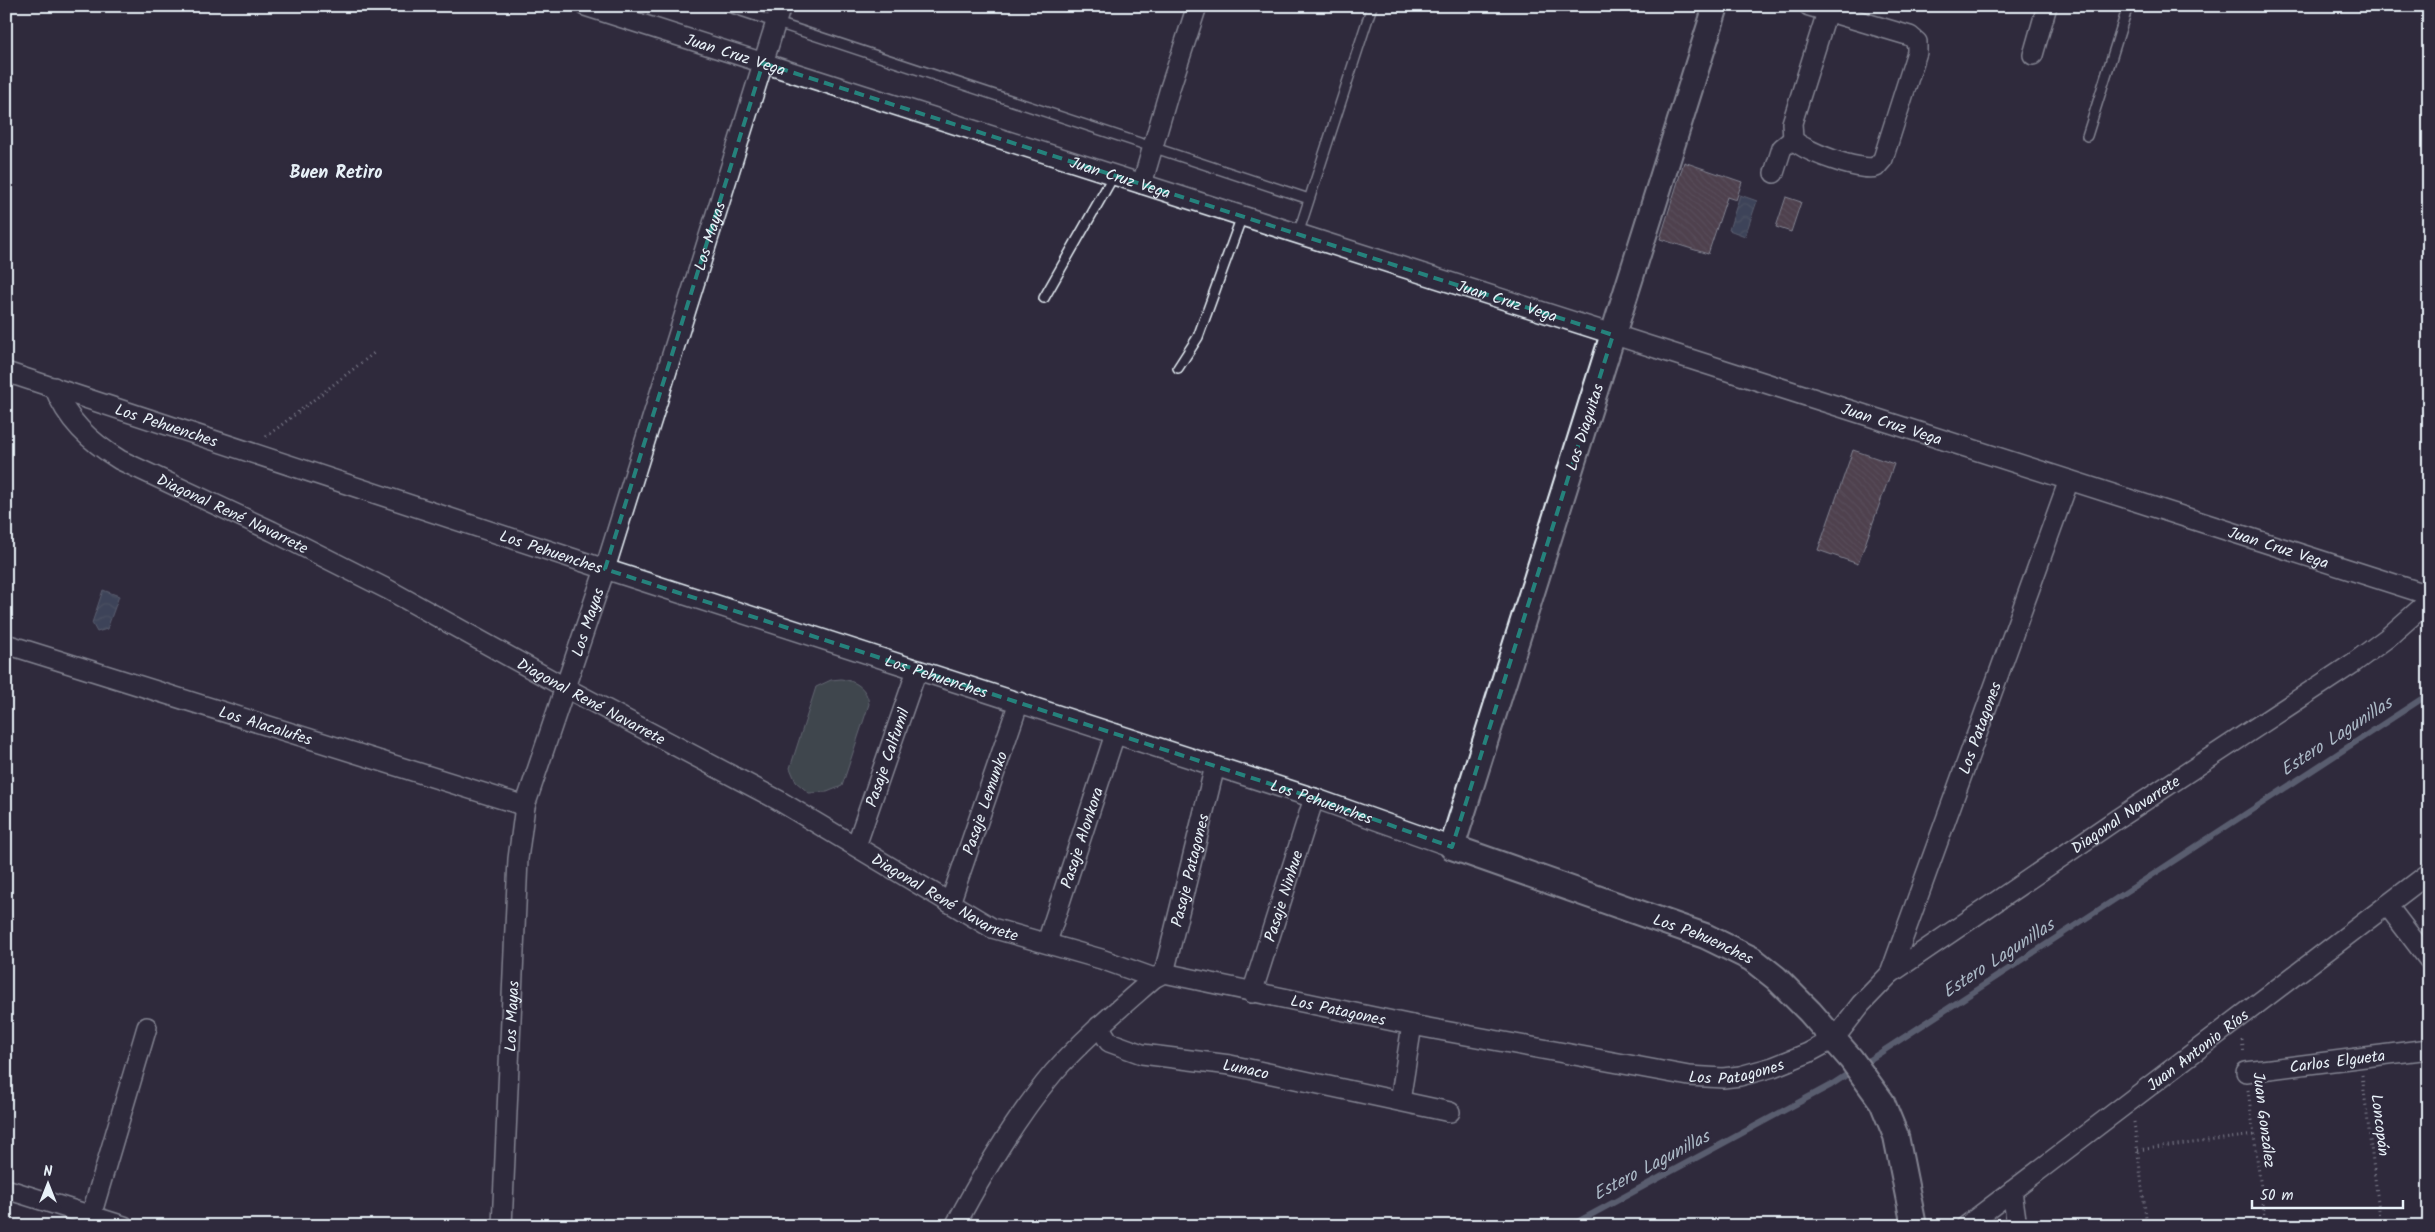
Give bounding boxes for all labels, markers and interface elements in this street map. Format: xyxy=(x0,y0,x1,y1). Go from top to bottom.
street label: Juan Cruz Vega xyxy=(681,28,789,83)
street label: Juan Cruz Vega xyxy=(1066,151,1174,206)
district label: Buen Retiro xyxy=(290,159,382,188)
street label: Los Mayas xyxy=(688,198,733,274)
street label: Juan Cruz Vega xyxy=(1453,274,1560,330)
street label: Los Diaguitas xyxy=(1560,380,1611,474)
street label: Juan Cruz Vega xyxy=(1838,397,1945,453)
street label: Los Pehuenches xyxy=(111,398,221,455)
street label: Diagonal René Navarrete xyxy=(152,468,312,561)
street label: Juan Cruz Vega xyxy=(2225,521,2332,576)
street label: Los Pehuenches xyxy=(496,524,606,581)
street label: Los Mayas xyxy=(565,585,612,660)
street label: Los Pehuenches xyxy=(881,649,991,706)
street label: Diagonal René Navarrete xyxy=(512,652,669,752)
street label: Los Patagones xyxy=(1952,678,2009,778)
water label: Estero Lagunillas xyxy=(2275,689,2401,785)
street label: Los Alacalufes xyxy=(215,700,315,753)
street label: Pasaje Calfumil xyxy=(859,705,917,811)
street label: Pasaje Lemunko xyxy=(956,748,1015,858)
street label: Diagonal Navarrete xyxy=(2066,770,2186,861)
street label: Los Pehuenches xyxy=(1267,774,1376,832)
street label: Pasaje Alonkora xyxy=(1054,784,1111,892)
street label: Pasaje Patagones xyxy=(1165,811,1217,930)
street label: Pasaje Ninhue xyxy=(1258,847,1311,945)
street label: Diagonal René Navarrete xyxy=(866,848,1021,949)
street label: Los Pehuenches xyxy=(1649,908,1757,972)
water label: Estero Lagunillas xyxy=(1937,911,2063,1007)
street label: Los Mayas xyxy=(499,980,527,1052)
street label: Los Patagones xyxy=(1288,989,1388,1033)
street label: Juan Antonio Ríos xyxy=(2142,1004,2255,1098)
street label: Carlos Elgueta xyxy=(2288,1044,2387,1080)
street label: Lunaco xyxy=(1221,1053,1271,1087)
street label: Los Patagones xyxy=(1688,1053,1789,1092)
street label: Juan González xyxy=(2245,1071,2282,1169)
street label: Loncopán xyxy=(2363,1093,2396,1158)
water label: Estero Lagunillas xyxy=(1588,1122,1717,1209)
north arrow xyxy=(22,1160,72,1210)
text: N xyxy=(44,1161,53,1183)
scale bar xyxy=(2252,1177,2404,1209)
text: 50 m xyxy=(2260,1184,2294,1208)

